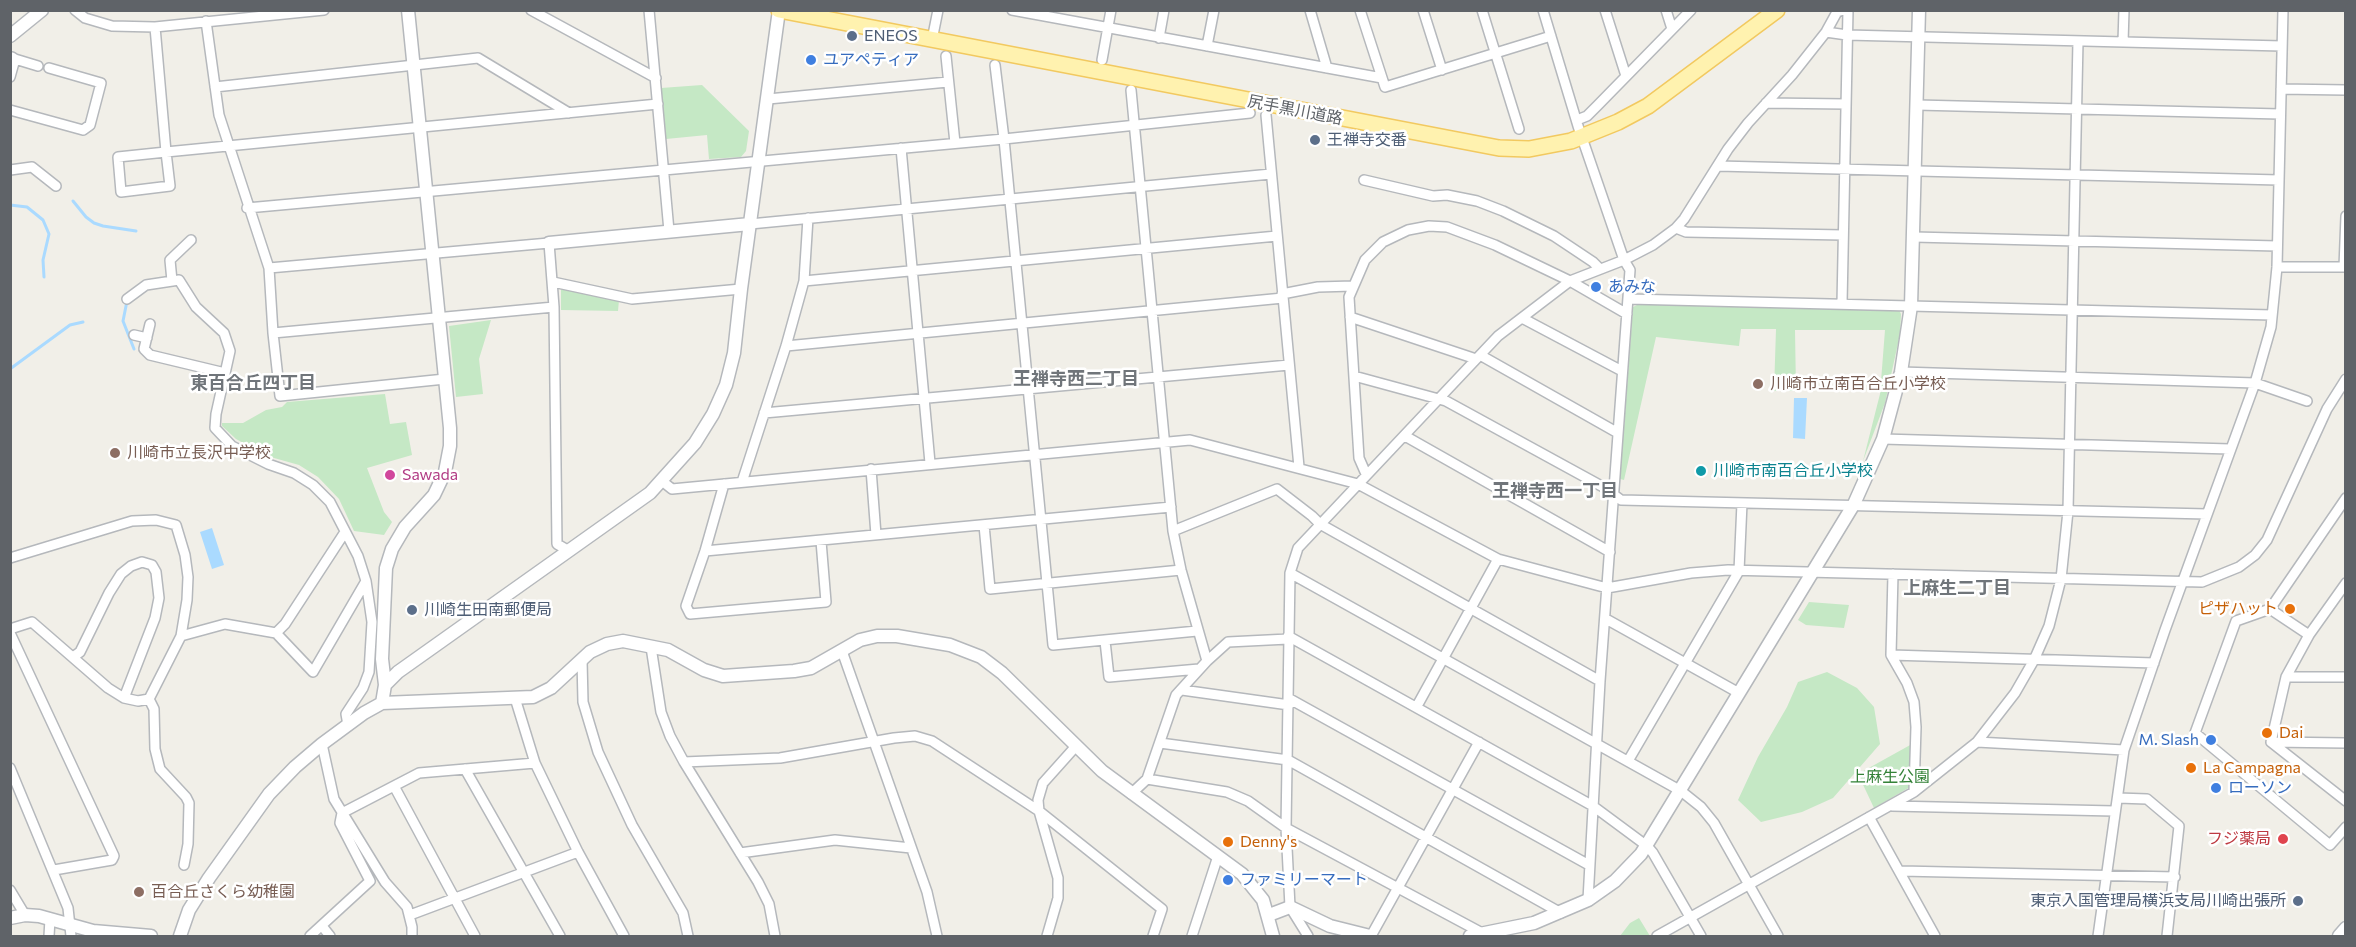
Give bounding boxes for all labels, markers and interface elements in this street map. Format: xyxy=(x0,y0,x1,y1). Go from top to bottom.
place label: ENEOS xyxy=(864,26,918,46)
marker: ENEOS xyxy=(845,29,859,43)
place label: ユアペティア xyxy=(823,50,919,70)
marker: ユアペティア xyxy=(804,53,818,67)
street label: 尻手黒川道路 xyxy=(1246,91,1344,129)
place label: 王禅寺交番 xyxy=(1327,130,1407,150)
marker: 王禅寺交番 xyxy=(1308,133,1322,147)
place label: あみな xyxy=(1608,277,1656,297)
marker: あみな xyxy=(1589,280,1603,294)
district label: 王禅寺西二丁目 xyxy=(1013,368,1139,390)
district label: 東百合丘四丁目 xyxy=(190,372,316,394)
place label: 川崎市立南百合丘小学校 xyxy=(1770,374,1946,394)
marker: 川崎市立南百合丘小学校 xyxy=(1751,377,1765,391)
place label: 川崎市立長沢中学校 xyxy=(127,443,271,463)
marker: 川崎市立長沢中学校 xyxy=(108,446,122,460)
place label: 川崎市南百合丘小学校 xyxy=(1713,461,1873,481)
marker: 川崎市南百合丘小学校 xyxy=(1694,464,1708,478)
place label: Sawada xyxy=(402,465,458,485)
marker: Sawada xyxy=(383,468,397,482)
district label: 王禅寺西一丁目 xyxy=(1492,480,1618,502)
district label: 上麻生二丁目 xyxy=(1903,577,2011,599)
place label: ピザハット xyxy=(2198,599,2278,619)
place label: 川崎生田南郵便局 xyxy=(424,600,552,620)
marker: ピザハット xyxy=(2283,602,2297,616)
marker: 川崎生田南郵便局 xyxy=(405,603,419,617)
place label: Dai xyxy=(2279,723,2303,743)
marker: Dai xyxy=(2260,726,2274,740)
place label: M. Slash xyxy=(2139,730,2199,750)
marker: M. Slash xyxy=(2204,733,2218,747)
place label: La Campagna xyxy=(2203,758,2301,778)
marker: La Campagna xyxy=(2184,761,2198,775)
park label: 上麻生公園 xyxy=(1850,767,1930,787)
place label: ローソン xyxy=(2228,778,2292,798)
marker: ローソン xyxy=(2209,781,2223,795)
place label: フジ薬局 xyxy=(2207,829,2271,849)
place label: Denny's xyxy=(1240,832,1297,852)
marker: フジ薬局 xyxy=(2276,832,2290,846)
marker: Denny's xyxy=(1221,835,1235,849)
place label: ファミリーマート xyxy=(1240,870,1368,890)
marker: ファミリーマート xyxy=(1221,873,1235,887)
place label: 百合丘さくら幼稚園 xyxy=(151,882,295,902)
marker: 百合丘さくら幼稚園 xyxy=(132,885,146,899)
place label: 東京入国管理局横浜支局川崎出張所 xyxy=(2030,891,2286,911)
marker: 東京入国管理局横浜支局川崎出張所 xyxy=(2291,894,2305,908)

